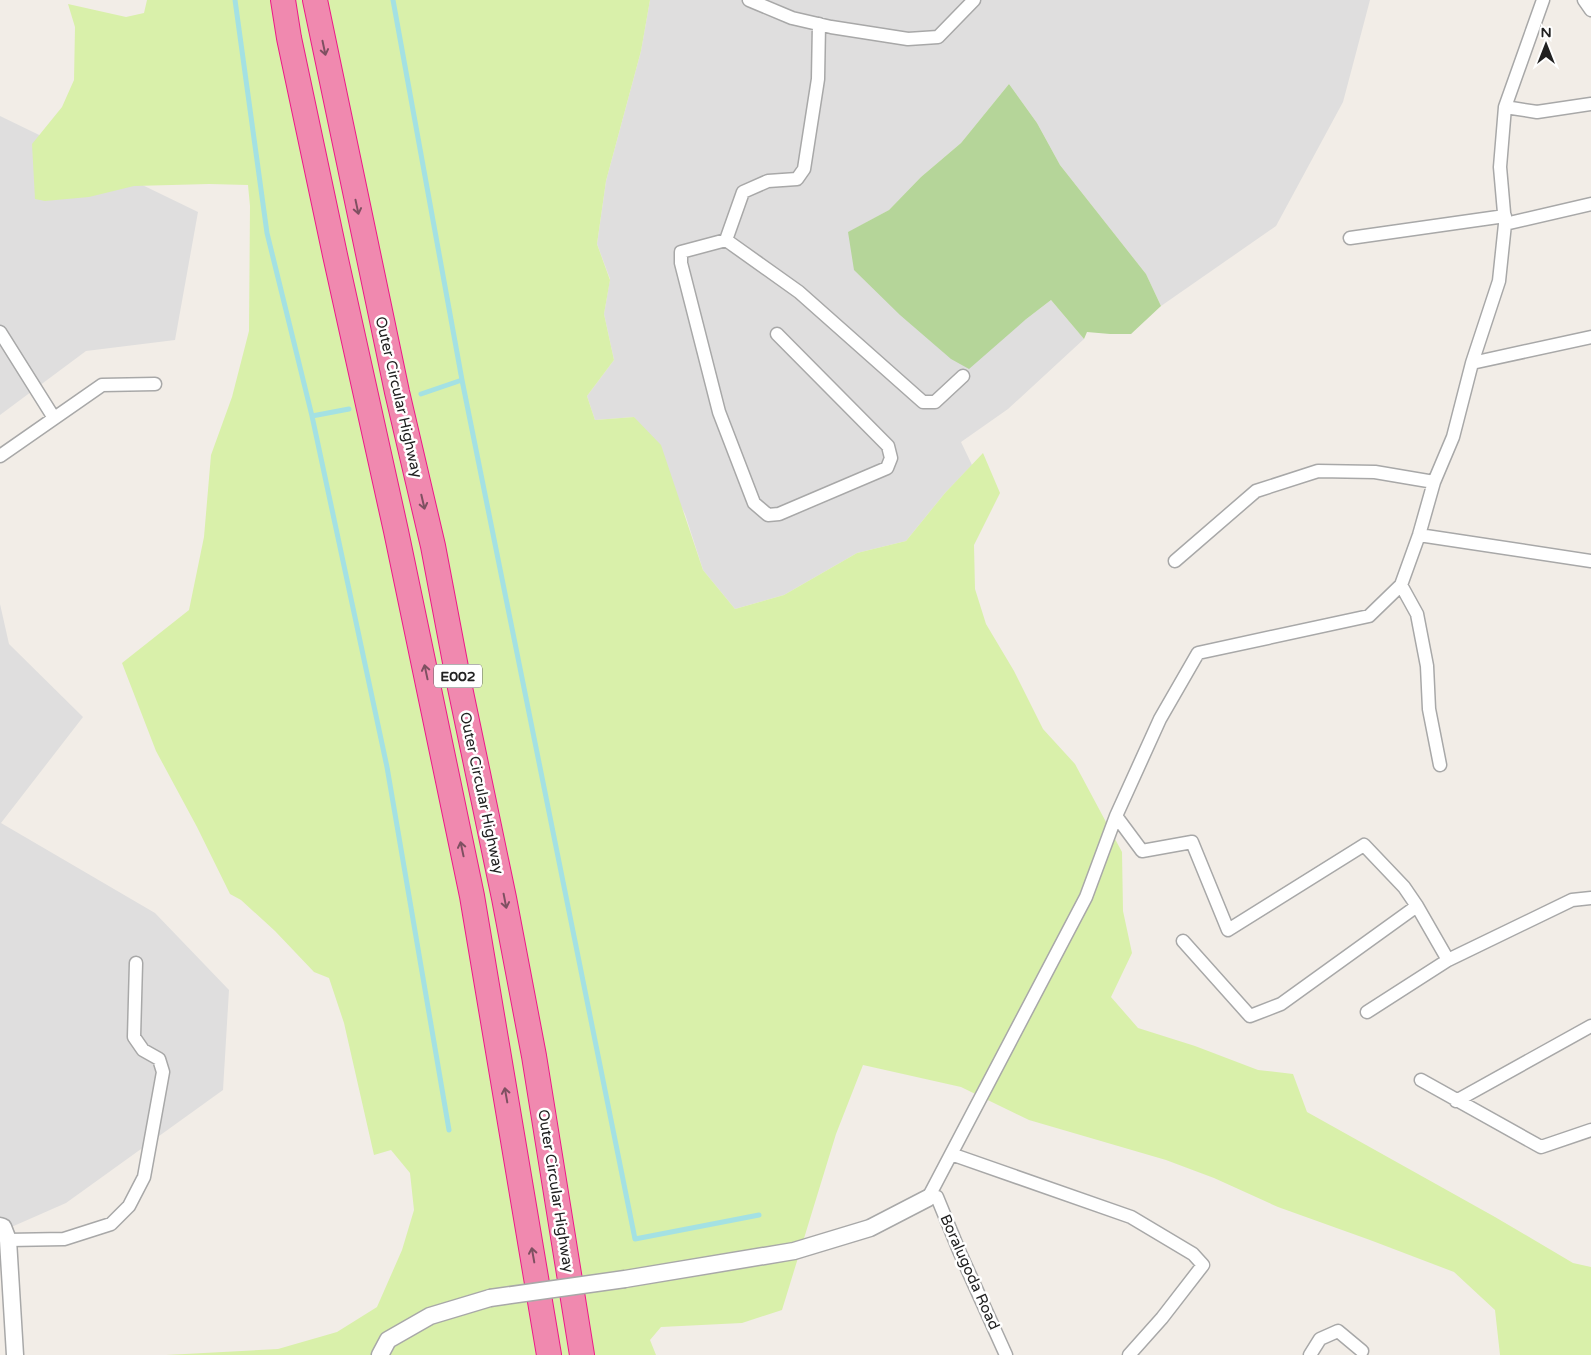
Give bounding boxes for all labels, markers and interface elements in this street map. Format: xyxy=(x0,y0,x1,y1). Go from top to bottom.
north arrow xyxy=(1521,20,1571,70)
text: N xyxy=(1540,24,1552,41)
one-way arrow xyxy=(320,39,329,55)
one-way arrow xyxy=(353,199,362,215)
street label: Outer Circular Highway xyxy=(372,315,426,479)
one-way arrow xyxy=(419,494,428,510)
road number: E002 xyxy=(434,664,482,688)
one-way arrow xyxy=(420,665,430,681)
street label: Outer Circular Highway xyxy=(456,710,508,876)
one-way arrow xyxy=(457,841,466,857)
one-way arrow xyxy=(501,893,510,909)
one-way arrow xyxy=(501,1087,511,1103)
street label: Outer Circular Highway xyxy=(534,1108,578,1274)
street label: Boralugoda Road xyxy=(936,1211,1004,1333)
one-way arrow xyxy=(528,1247,538,1263)

